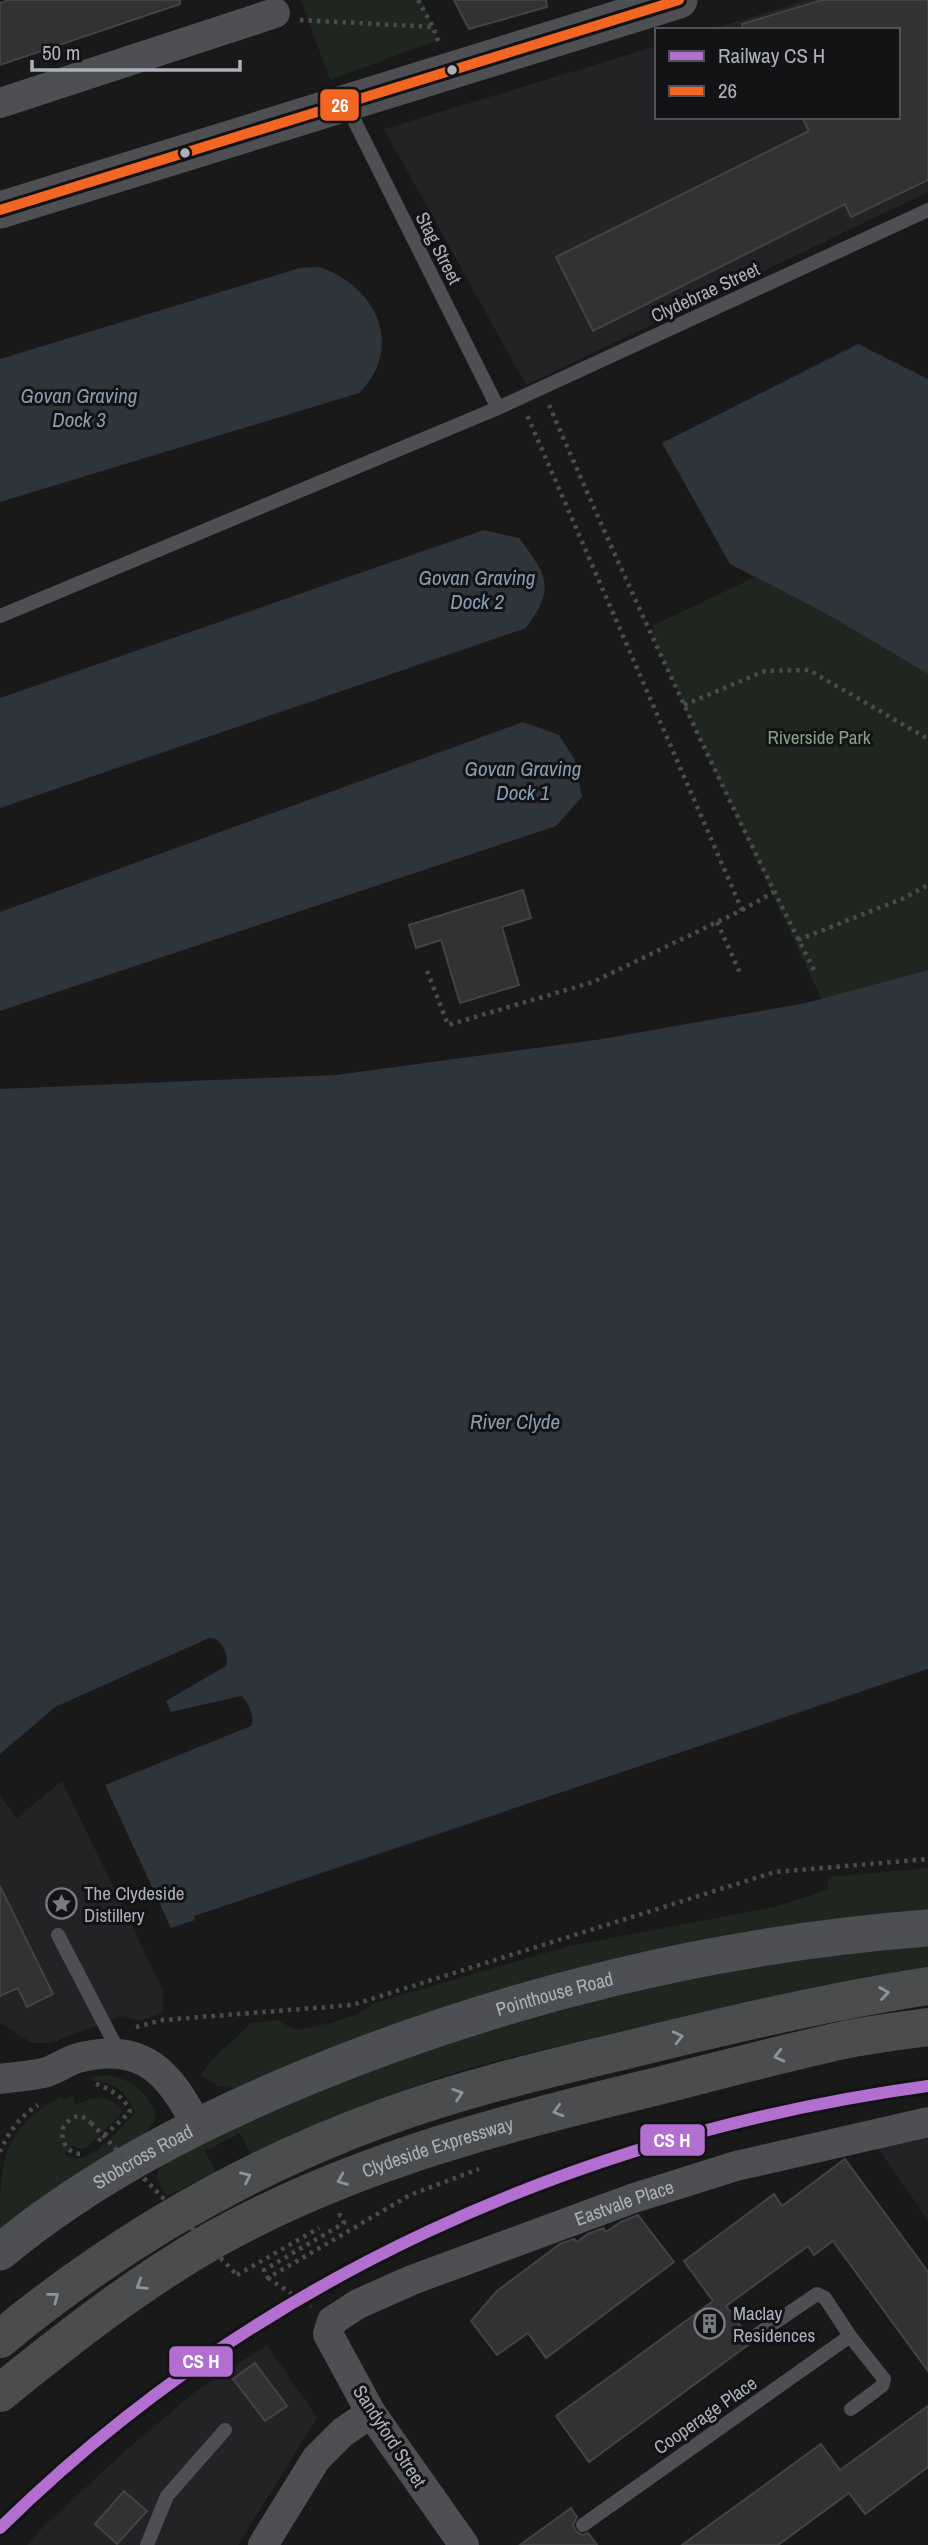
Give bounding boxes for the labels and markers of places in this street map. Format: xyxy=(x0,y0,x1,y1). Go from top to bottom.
unlabelled marker xyxy=(445,63,459,77)
unlabelled marker xyxy=(178,146,192,160)
place label: The Clydeside Distillery xyxy=(84,1880,184,1928)
place icon: The Clydeside Distillery xyxy=(44,1887,78,1921)
place label: Maclay Residences xyxy=(733,2300,815,2348)
building icon: Maclay Residences xyxy=(693,2307,727,2341)

